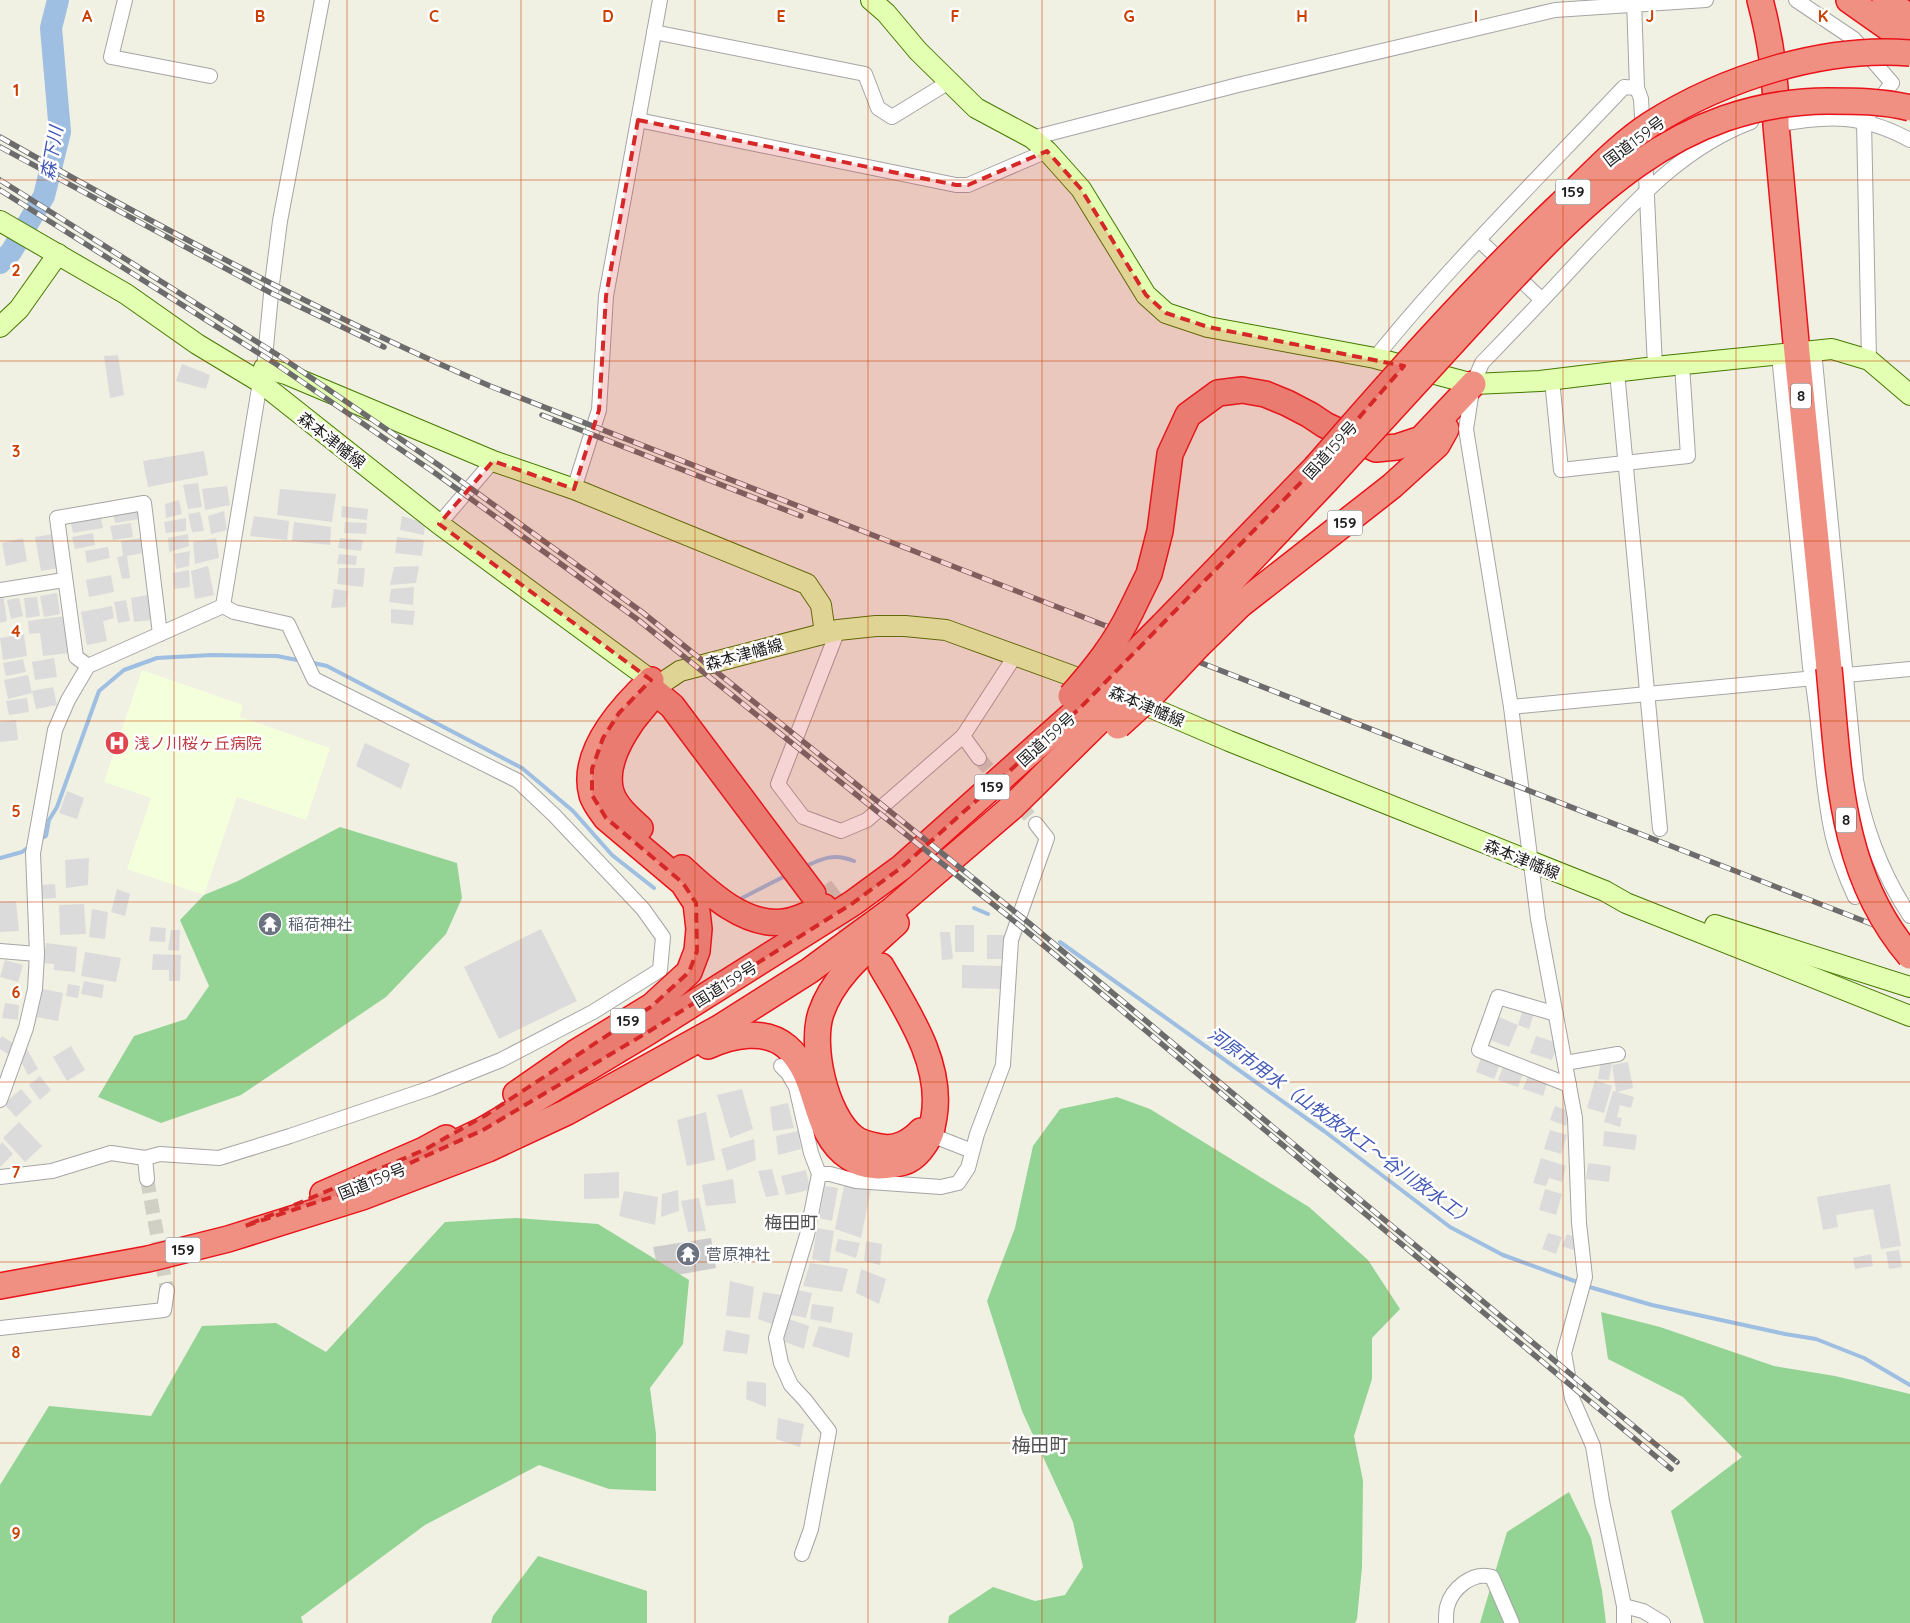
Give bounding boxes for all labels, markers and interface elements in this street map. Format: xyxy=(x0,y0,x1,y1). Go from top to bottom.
text: A xyxy=(82,6,93,26)
text: B xyxy=(255,6,265,26)
text: C xyxy=(429,6,439,26)
text: D xyxy=(602,6,614,26)
text: E xyxy=(776,6,786,26)
text: F xyxy=(951,6,960,26)
text: G xyxy=(1123,6,1135,26)
text: H xyxy=(1296,6,1308,26)
text: I xyxy=(1474,6,1478,26)
text: J xyxy=(1646,6,1654,26)
text: K xyxy=(1818,6,1828,26)
text: 1 xyxy=(13,80,19,100)
street label: 国道159号 xyxy=(1599,111,1669,171)
water label: 森下川 xyxy=(35,122,68,181)
road number: 159 xyxy=(1556,180,1590,204)
text: 2 xyxy=(11,260,21,280)
road number: 8 xyxy=(1791,384,1811,408)
street label: 森本津幡線 xyxy=(294,407,370,473)
street label: 国道159号 xyxy=(1299,417,1361,483)
text: 3 xyxy=(12,441,20,461)
road number: 159 xyxy=(1328,510,1362,536)
text: 4 xyxy=(11,621,21,641)
street label: 森本津幡線 xyxy=(703,634,785,674)
street label: 森本津幡線 xyxy=(1106,681,1188,731)
street label: 国道159号 xyxy=(1013,708,1079,770)
hospital icon: 浅ノ川桜ヶ丘病院 xyxy=(104,730,130,756)
place label: 浅ノ川桜ヶ丘病院 xyxy=(134,733,262,753)
road number: 159 xyxy=(974,774,1010,800)
text: 5 xyxy=(11,801,21,821)
road number: 8 xyxy=(1836,808,1856,832)
street label: 森本津幡線 xyxy=(1481,835,1563,883)
temple icon: 稲荷神社 xyxy=(257,911,283,937)
place label: 稲荷神社 xyxy=(288,914,352,934)
street label: 国道159号 xyxy=(689,957,761,1011)
text: 6 xyxy=(12,982,21,1002)
road number: 159 xyxy=(610,1008,646,1034)
water label: 河原市用水（山牧放水工～谷川放水工） xyxy=(1203,1022,1479,1231)
street label: 国道159号 xyxy=(335,1158,409,1204)
text: 7 xyxy=(12,1162,21,1182)
district label: 梅田町 xyxy=(764,1211,818,1234)
road number: 159 xyxy=(166,1238,200,1262)
temple icon: 菅原神社 xyxy=(675,1241,701,1267)
place label: 菅原神社 xyxy=(706,1244,770,1264)
text: 8 xyxy=(12,1342,21,1362)
district label: 梅田町 xyxy=(1011,1433,1069,1457)
text: 9 xyxy=(11,1523,21,1543)

